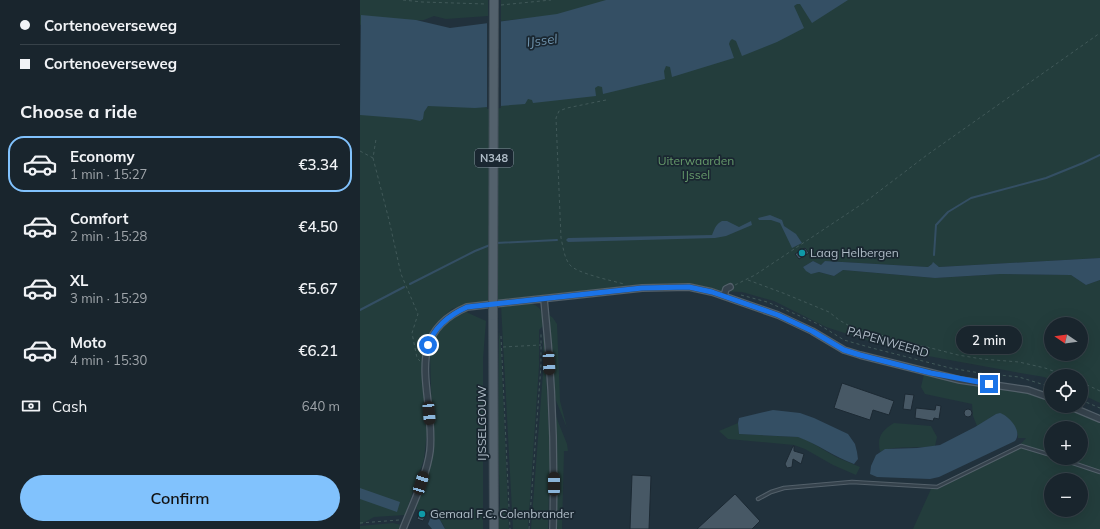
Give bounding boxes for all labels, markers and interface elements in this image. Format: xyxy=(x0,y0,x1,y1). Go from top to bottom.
text: Cortenoeverseweg xyxy=(44,16,177,35)
water label: IJssel xyxy=(526,30,559,50)
text: Cortenoeverseweg xyxy=(44,54,177,73)
text: Choose a ride xyxy=(20,100,137,123)
icon: car xyxy=(22,146,58,182)
text: Economy xyxy=(70,147,135,166)
road number: N348 xyxy=(475,149,513,167)
park label: Uiterwaarden IJssel xyxy=(658,153,734,182)
text: €3.34 xyxy=(298,155,338,174)
text: 1 min · 15:27 xyxy=(70,166,147,182)
icon: car xyxy=(22,208,58,244)
text: Comfort xyxy=(70,209,128,228)
text: €4.50 xyxy=(298,217,338,236)
text: 2 min · 15:28 xyxy=(70,228,147,244)
place label: Laag Helbergen xyxy=(810,245,899,260)
marker: Laag Helbergen xyxy=(797,248,807,258)
icon: car xyxy=(22,270,58,306)
text: XL xyxy=(70,271,88,290)
text: €5.67 xyxy=(298,279,338,298)
text: 3 min · 15:29 xyxy=(70,290,147,306)
north arrow xyxy=(1044,317,1088,361)
map controls xyxy=(1044,317,1088,517)
street label: PAPENWEERD xyxy=(846,323,931,360)
callout: 2 min xyxy=(956,326,1022,354)
icon: car xyxy=(22,332,58,368)
text: 2 min xyxy=(972,332,1006,348)
text: Moto xyxy=(70,333,106,352)
route start xyxy=(419,336,437,354)
text: €6.21 xyxy=(298,341,338,360)
car xyxy=(542,351,556,375)
text: 4 min · 15:30 xyxy=(70,352,147,368)
button: locate xyxy=(1044,369,1088,413)
route end xyxy=(980,375,998,393)
street label: IJSSELGOUW xyxy=(474,385,489,461)
icon: cash xyxy=(20,395,42,417)
text: Cash xyxy=(52,397,87,416)
text: 640 m xyxy=(302,398,340,414)
car xyxy=(422,401,436,425)
button: + xyxy=(1044,421,1088,465)
car xyxy=(412,470,430,496)
car xyxy=(548,472,560,496)
button: − xyxy=(1044,473,1088,517)
button: Confirm xyxy=(20,475,340,521)
place label: Gemaal F.C. Colenbrander xyxy=(430,506,575,521)
marker: Gemaal F.C. Colenbrander xyxy=(417,509,427,519)

